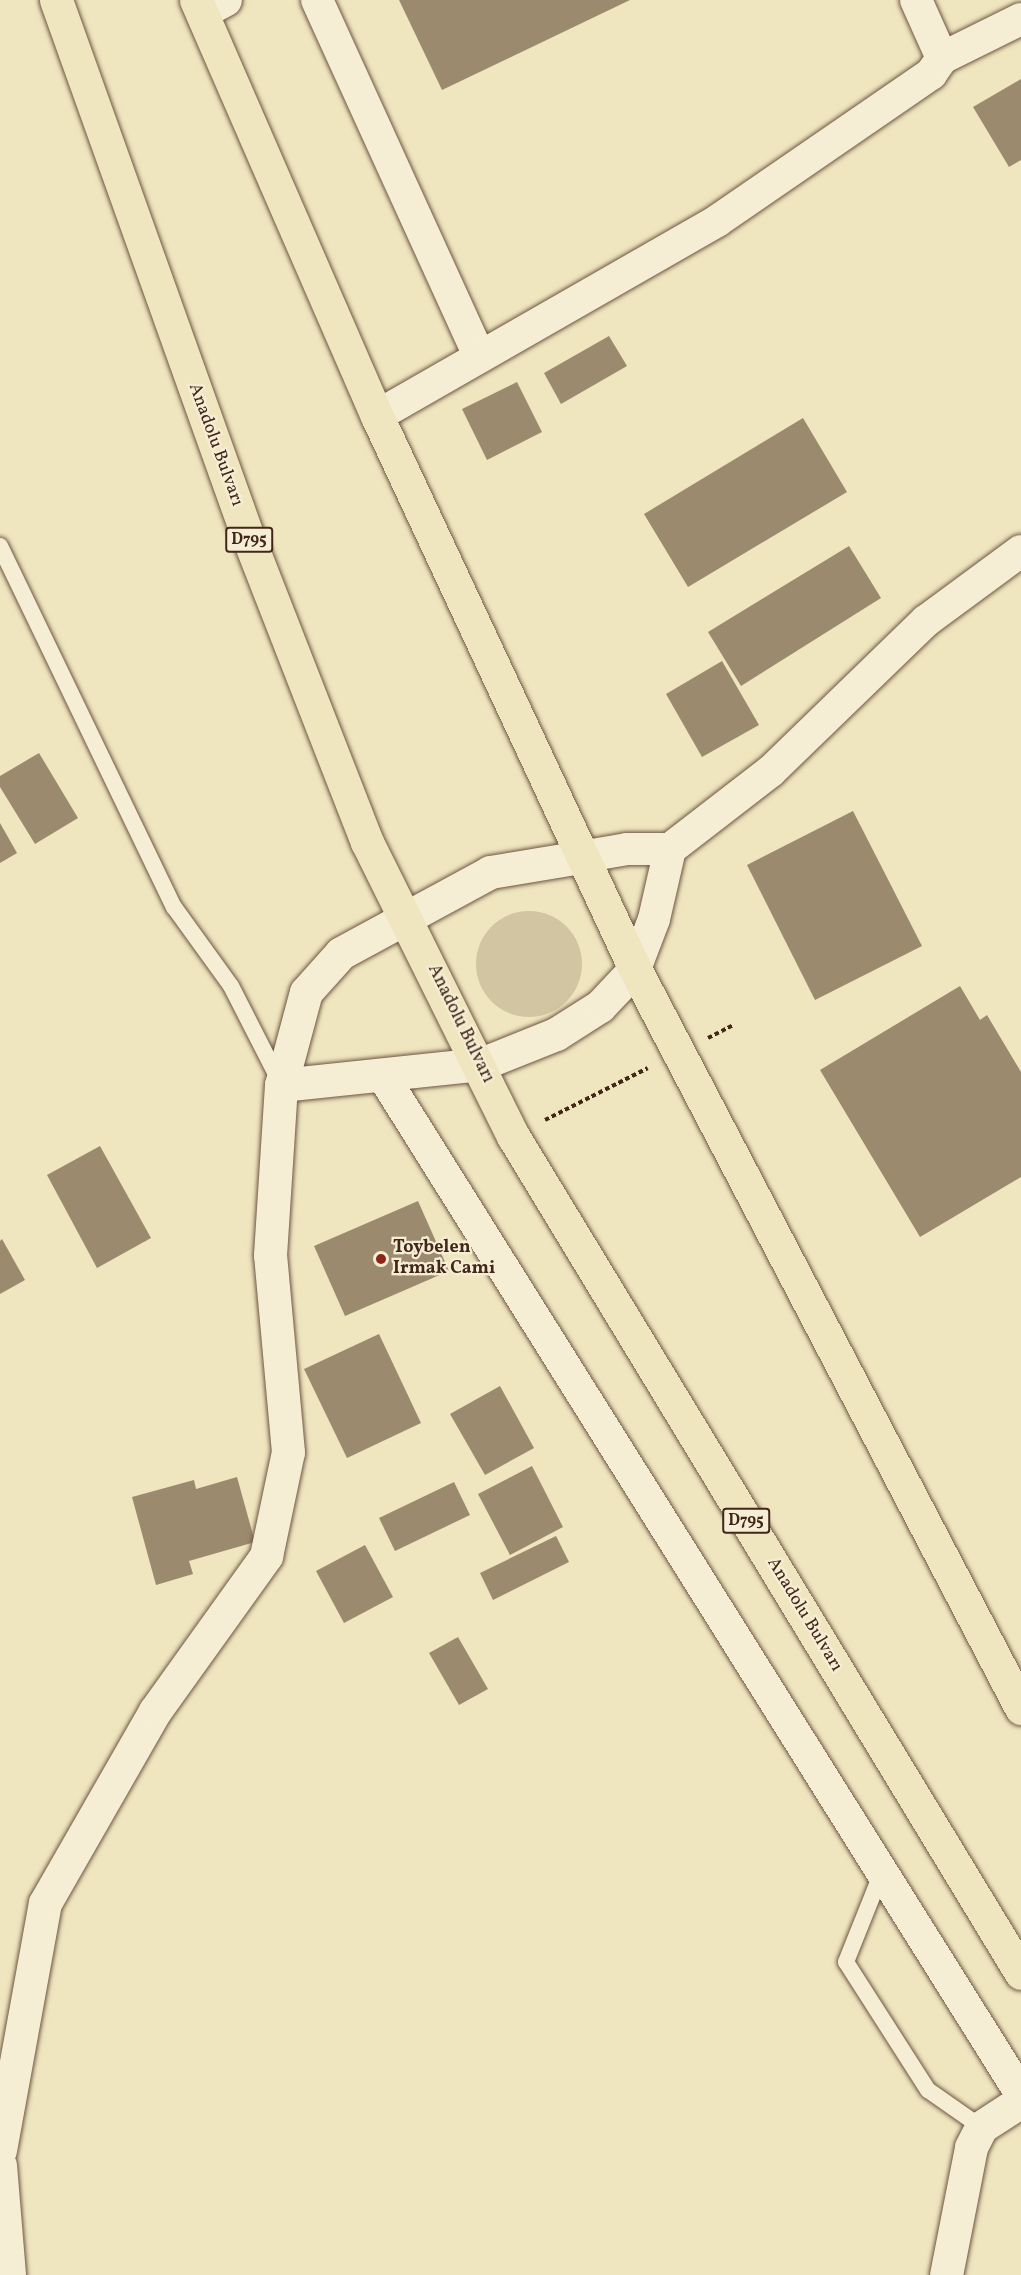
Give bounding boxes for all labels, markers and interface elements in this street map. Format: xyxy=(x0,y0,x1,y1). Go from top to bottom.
street label: Anadolu Bulvarı xyxy=(183,381,247,509)
road number: D795 xyxy=(225,527,273,553)
street label: Anadolu Bulvarı xyxy=(422,961,498,1087)
place label: Toybelen Irmak Cami xyxy=(393,1238,495,1280)
marker: Toybelen Irmak Cami xyxy=(374,1252,388,1266)
road number: D795 xyxy=(722,1508,770,1534)
street label: Anadolu Bulvarı xyxy=(761,1554,847,1676)

